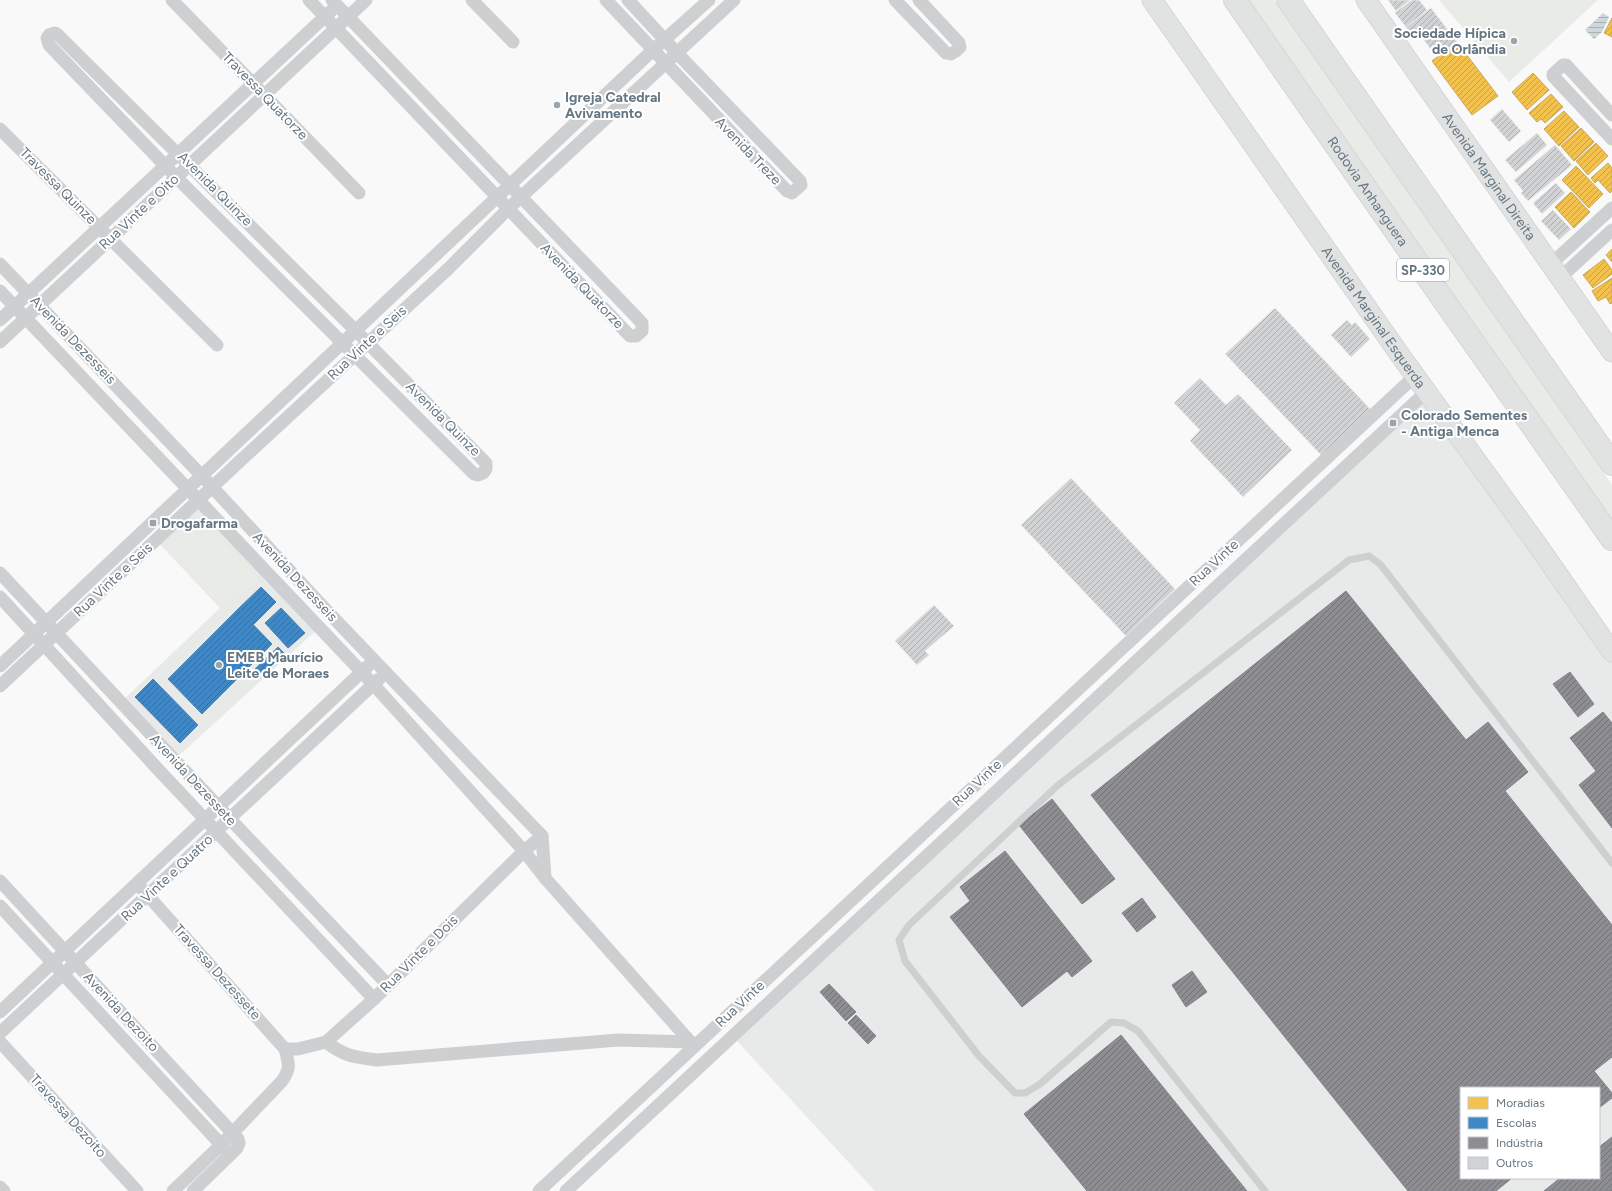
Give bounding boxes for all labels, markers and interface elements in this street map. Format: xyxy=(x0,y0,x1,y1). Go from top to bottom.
place label: Sociedade Hípica de Orlândia xyxy=(1394,25,1506,58)
marker: Sociedade Hípica de Orlândia xyxy=(1509,36,1519,46)
street label: Travessa Quatorze xyxy=(219,48,312,144)
place label: Igreja Catedral Avivamento xyxy=(565,89,661,122)
marker: Igreja Catedral Avivamento xyxy=(552,100,562,110)
street label: Avenida Marginal Direita xyxy=(1439,109,1540,243)
street label: Avenida Treze xyxy=(711,113,785,189)
street label: Rodovia Anhanguera xyxy=(1324,133,1412,249)
street label: Travessa Quinze xyxy=(16,144,100,228)
street label: Avenida Quinze xyxy=(174,148,256,230)
street label: Rua Vinte e Oito xyxy=(96,171,182,253)
street label: Avenida Quatorze xyxy=(537,240,627,333)
street label: Avenida Marginal Esquerda xyxy=(1318,243,1429,391)
road number: SP-330 xyxy=(1397,259,1449,281)
street label: Avenida Dezesseis xyxy=(27,292,119,388)
street label: Rua Vinte e Seis xyxy=(324,302,410,384)
street label: Avenida Quinze xyxy=(402,378,484,460)
place label: Colorado Sementes - Antiga Menca xyxy=(1401,407,1528,440)
marker: Colorado Sementes - Antiga Menca xyxy=(1388,418,1398,428)
place label: Drogafarma xyxy=(161,515,238,532)
marker: Drogafarma xyxy=(148,518,158,528)
street label: Avenida Dezesseis xyxy=(249,529,341,625)
street label: Rua Vinte xyxy=(1186,536,1242,590)
street label: Rua Vinte e Seis xyxy=(70,539,156,621)
place label: EMEB Maurício Leite de Moraes xyxy=(227,649,330,682)
marker: EMEB Maurício Leite de Moraes xyxy=(214,660,224,670)
street label: Avenida Dezessete xyxy=(146,731,240,830)
street label: Rua Vinte xyxy=(949,756,1005,810)
street label: Rua Vinte e Quatro xyxy=(118,831,216,925)
street label: Rua Vinte e Dois xyxy=(377,912,461,996)
street label: Travessa Dezessete xyxy=(170,921,265,1024)
street label: Avenida Dezoito xyxy=(80,969,162,1055)
street label: Rua Vinte xyxy=(712,977,768,1031)
street label: Travessa Dezoito xyxy=(26,1071,110,1161)
legend xyxy=(1460,1087,1600,1179)
text: Moradias xyxy=(1496,1096,1545,1110)
text: Escolas xyxy=(1496,1116,1537,1130)
text: Indústria xyxy=(1496,1136,1543,1150)
text: Outros xyxy=(1496,1156,1534,1170)

